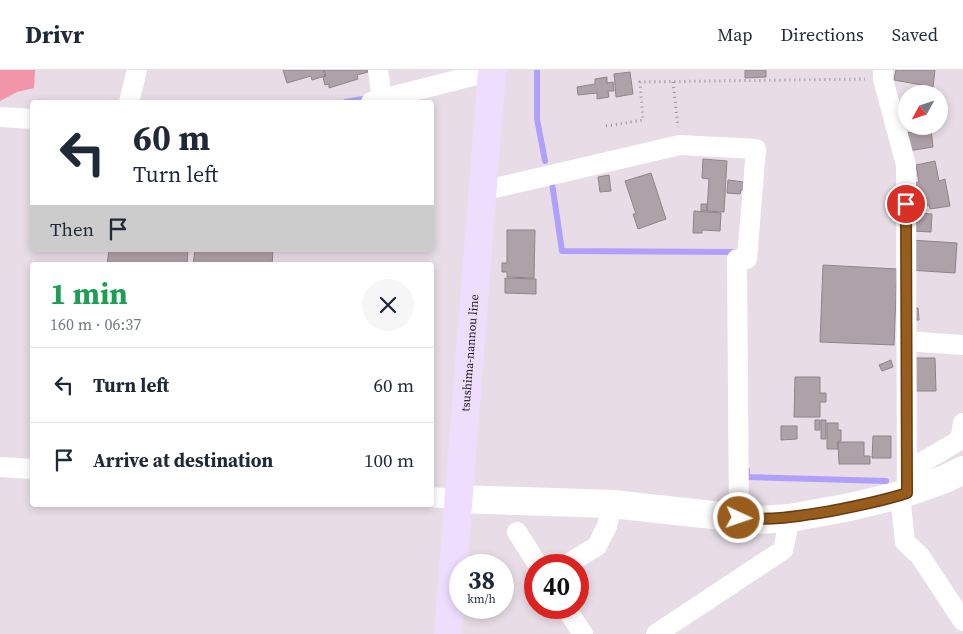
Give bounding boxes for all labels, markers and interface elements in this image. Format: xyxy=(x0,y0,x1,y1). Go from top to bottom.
text: Drivr xyxy=(25,18,84,51)
text: Map xyxy=(717,22,753,47)
text: Directions xyxy=(781,22,864,47)
text: Saved xyxy=(892,22,938,47)
north arrow xyxy=(898,85,948,135)
map controls xyxy=(898,85,948,135)
text: 60 m xyxy=(133,114,210,162)
icon: left xyxy=(50,120,115,185)
text: Turn left xyxy=(133,159,218,189)
pin xyxy=(885,183,927,225)
icon: arrive xyxy=(892,190,920,218)
icon: arrive xyxy=(104,215,132,243)
text: Then xyxy=(50,216,94,242)
text: 1 min xyxy=(50,273,128,314)
button: close xyxy=(362,279,414,331)
street label: tsushima-nannou line xyxy=(457,294,482,412)
text: 160 m · 06:37 xyxy=(50,313,141,335)
icon: left xyxy=(50,371,78,399)
text: Turn left xyxy=(93,372,169,398)
text: 60 m xyxy=(373,372,414,398)
icon: arrive xyxy=(50,446,78,474)
text: Arrive at destination xyxy=(93,447,273,473)
text: 100 m xyxy=(364,447,414,473)
position arrow xyxy=(712,491,764,543)
speed limit sign: 40 xyxy=(524,554,589,619)
text: 38 xyxy=(468,563,495,597)
text: km/h xyxy=(467,591,496,607)

